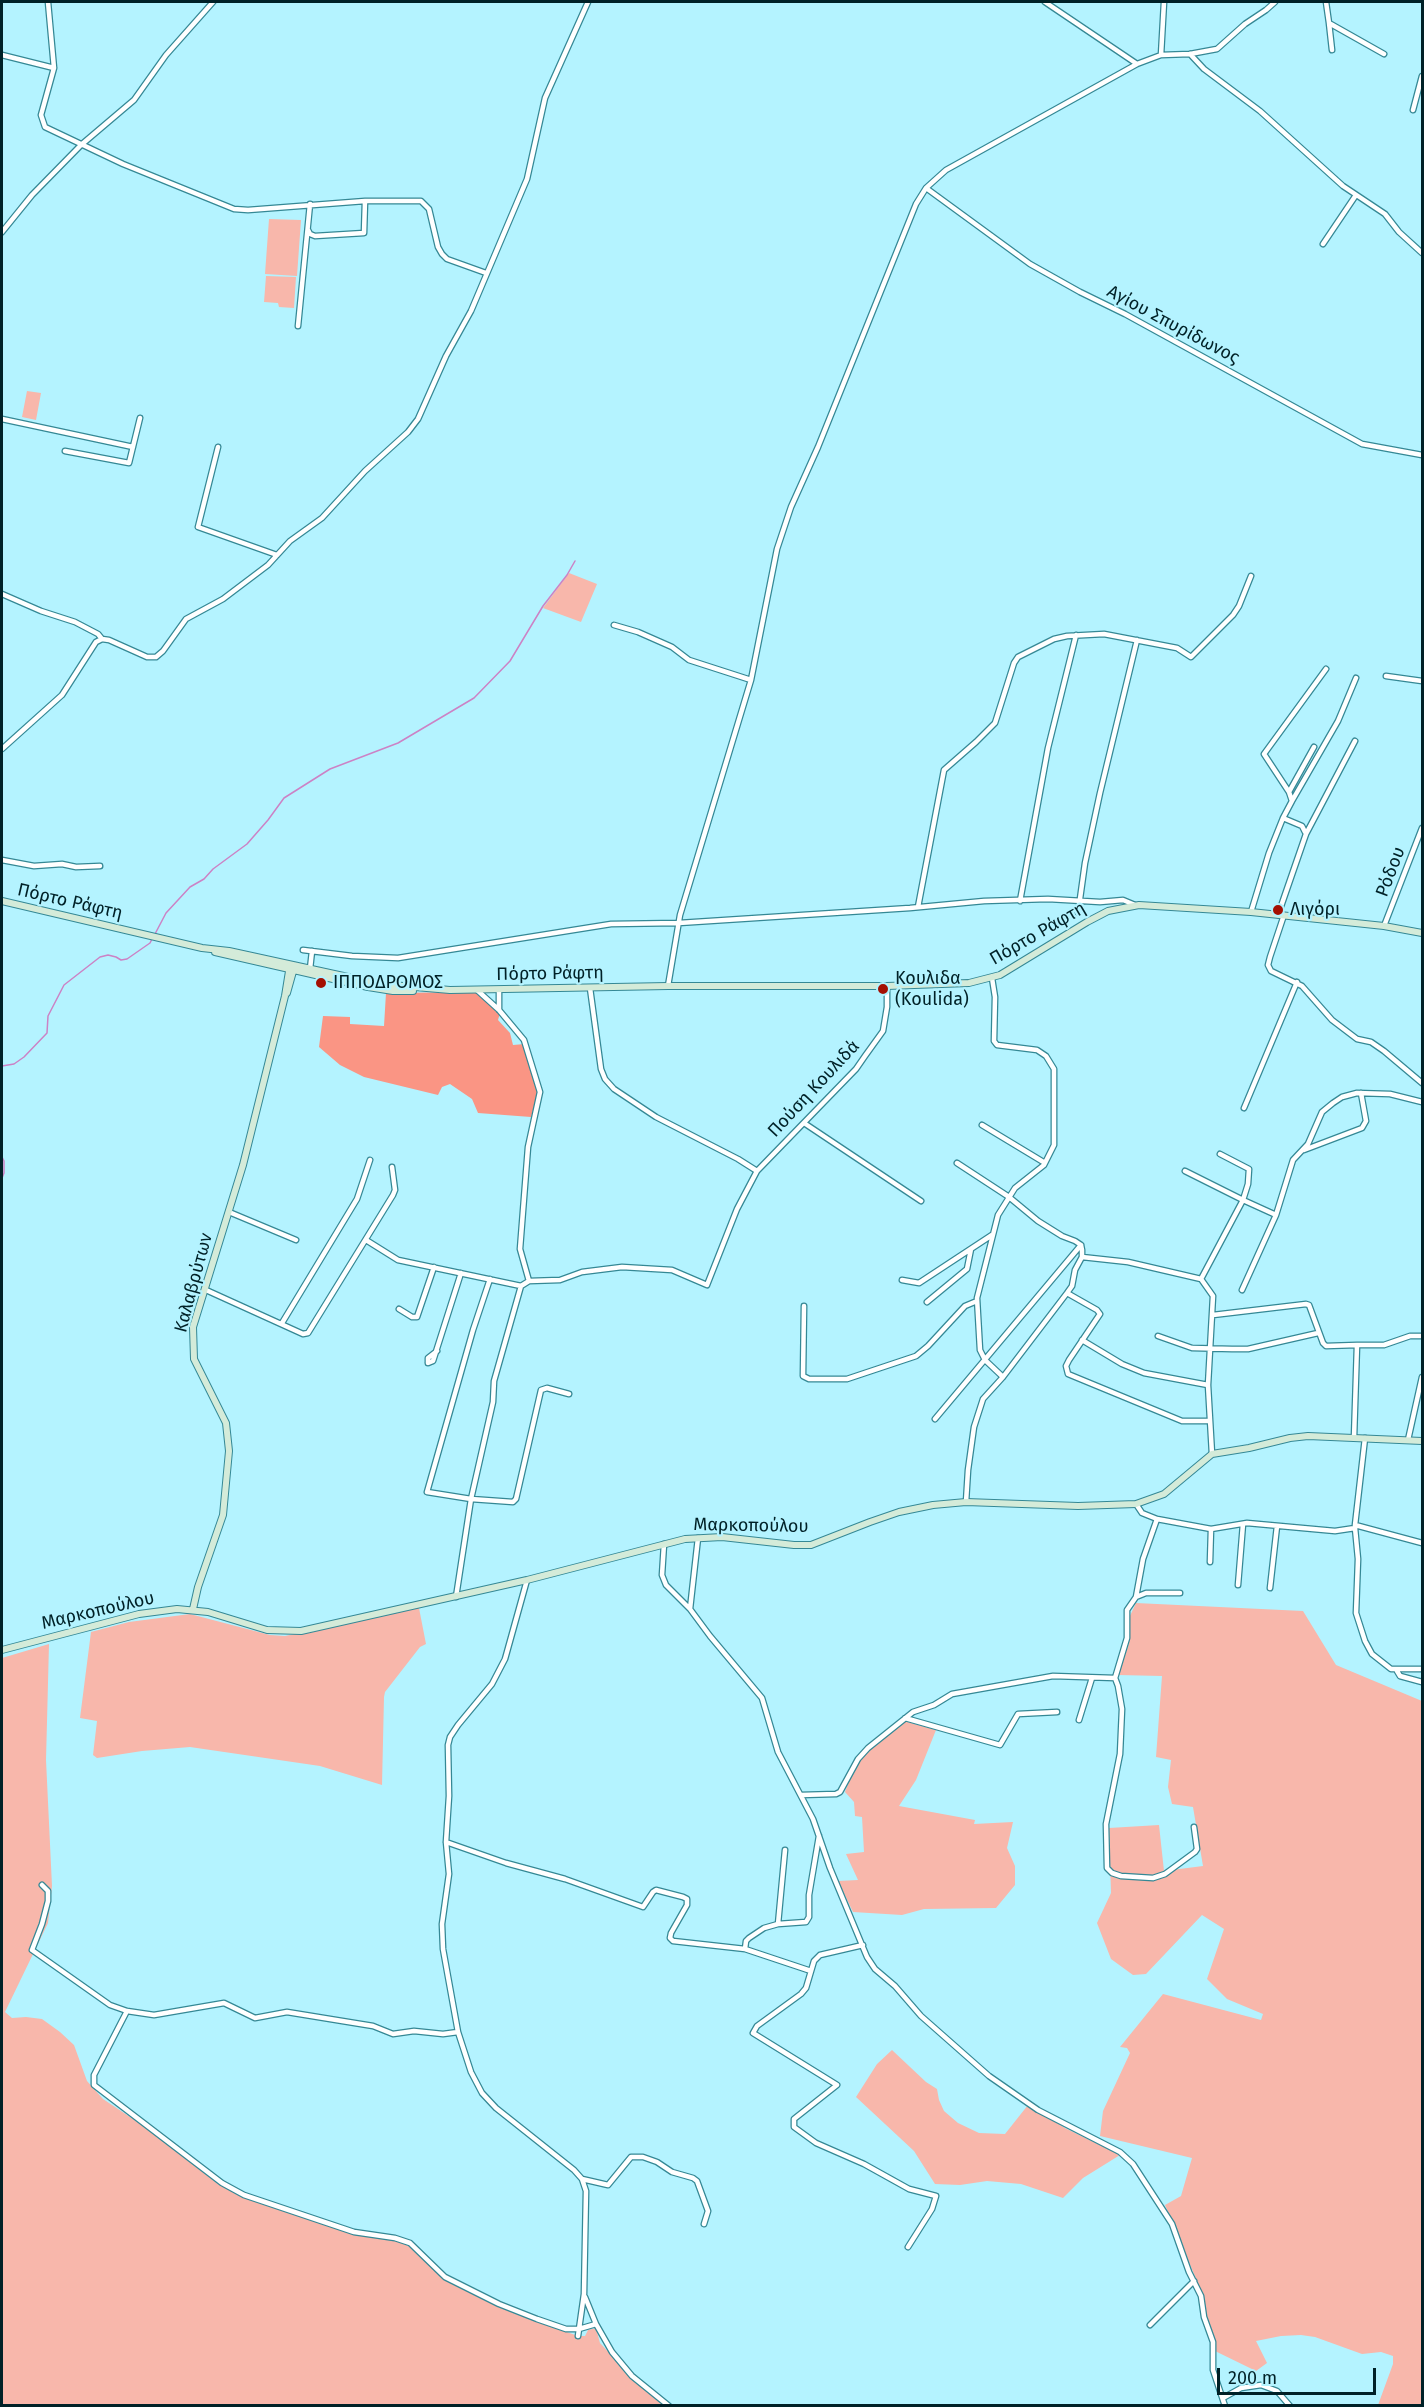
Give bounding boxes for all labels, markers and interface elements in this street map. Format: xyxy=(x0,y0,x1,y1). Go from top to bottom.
street label: Αγίου Σπυρίδωνος xyxy=(1103,281,1243,369)
street label: Ρόδου xyxy=(1372,844,1410,900)
street label: Πόρτο Ράφτη xyxy=(15,879,125,925)
street label: Πόρτο Ράφτη xyxy=(986,898,1090,970)
place label: Λιγόρι xyxy=(1290,899,1340,921)
marker: Λιγόρι xyxy=(1271,903,1285,917)
street label: Πόρτο Ράφτη xyxy=(496,962,604,986)
place label: Κουλιδα (Koulida) xyxy=(895,968,969,1010)
place label: ΙΠΠΟΔΡΟΜΟΣ xyxy=(333,972,443,994)
marker: ΙΠΠΟΔΡΟΜΟΣ xyxy=(314,976,328,990)
marker: Κουλιδα (Koulida) xyxy=(876,982,890,996)
street label: Πούση Κουλιδά xyxy=(764,1036,864,1142)
street label: Καλαβρύτων xyxy=(170,1231,218,1335)
street label: Μαρκοπούλου xyxy=(693,1514,809,1538)
street label: Μαρκοπούλου xyxy=(39,1587,157,1635)
scale bar xyxy=(1220,2356,1379,2394)
text: 200 m xyxy=(1228,2367,1277,2389)

